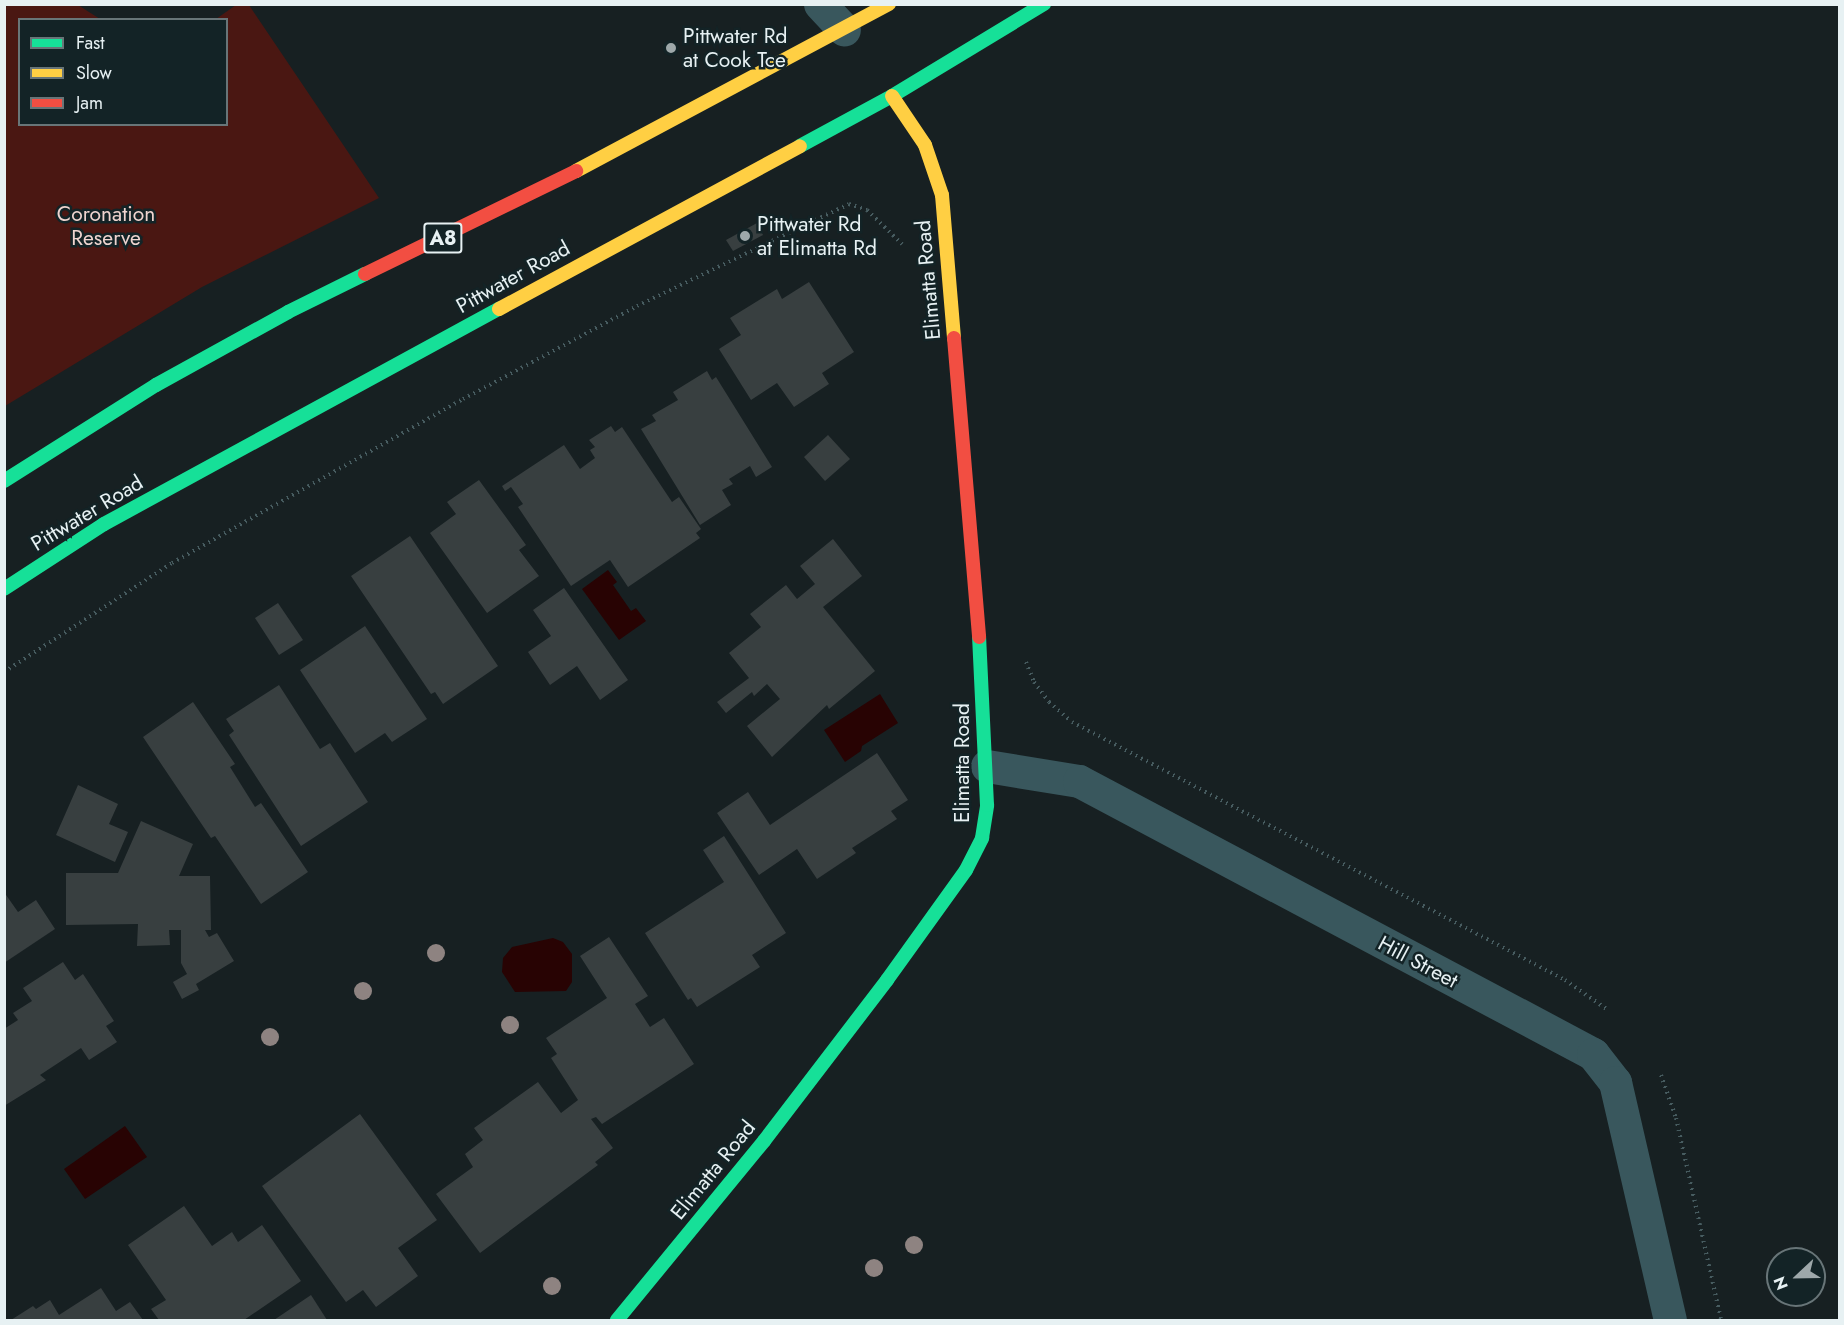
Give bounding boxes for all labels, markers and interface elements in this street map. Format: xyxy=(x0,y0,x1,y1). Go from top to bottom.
legend xyxy=(18,18,228,126)
place label: Pittwater Rd at Cook Tce xyxy=(683,23,788,73)
text: Fast xyxy=(76,30,105,56)
marker: Pittwater Rd at Cook Tce xyxy=(664,41,678,55)
text: Slow xyxy=(76,60,112,86)
text: Jam xyxy=(76,90,103,116)
park label: Coronation Reserve xyxy=(57,201,155,251)
place label: Pittwater Rd at Elimatta Rd xyxy=(757,211,877,261)
street label: Elimatta Road xyxy=(910,219,946,341)
road number: A8 xyxy=(422,221,464,255)
marker: Pittwater Rd at Elimatta Rd xyxy=(738,229,752,243)
street label: Pittwater Road xyxy=(452,235,574,319)
street label: Pittwater Road xyxy=(26,470,148,556)
street label: Elimatta Road xyxy=(949,703,975,823)
street label: Hill Street xyxy=(1374,931,1462,993)
street label: Elimatta Road xyxy=(665,1115,761,1225)
north arrow xyxy=(1766,1247,1826,1307)
text: N xyxy=(1768,1273,1794,1293)

